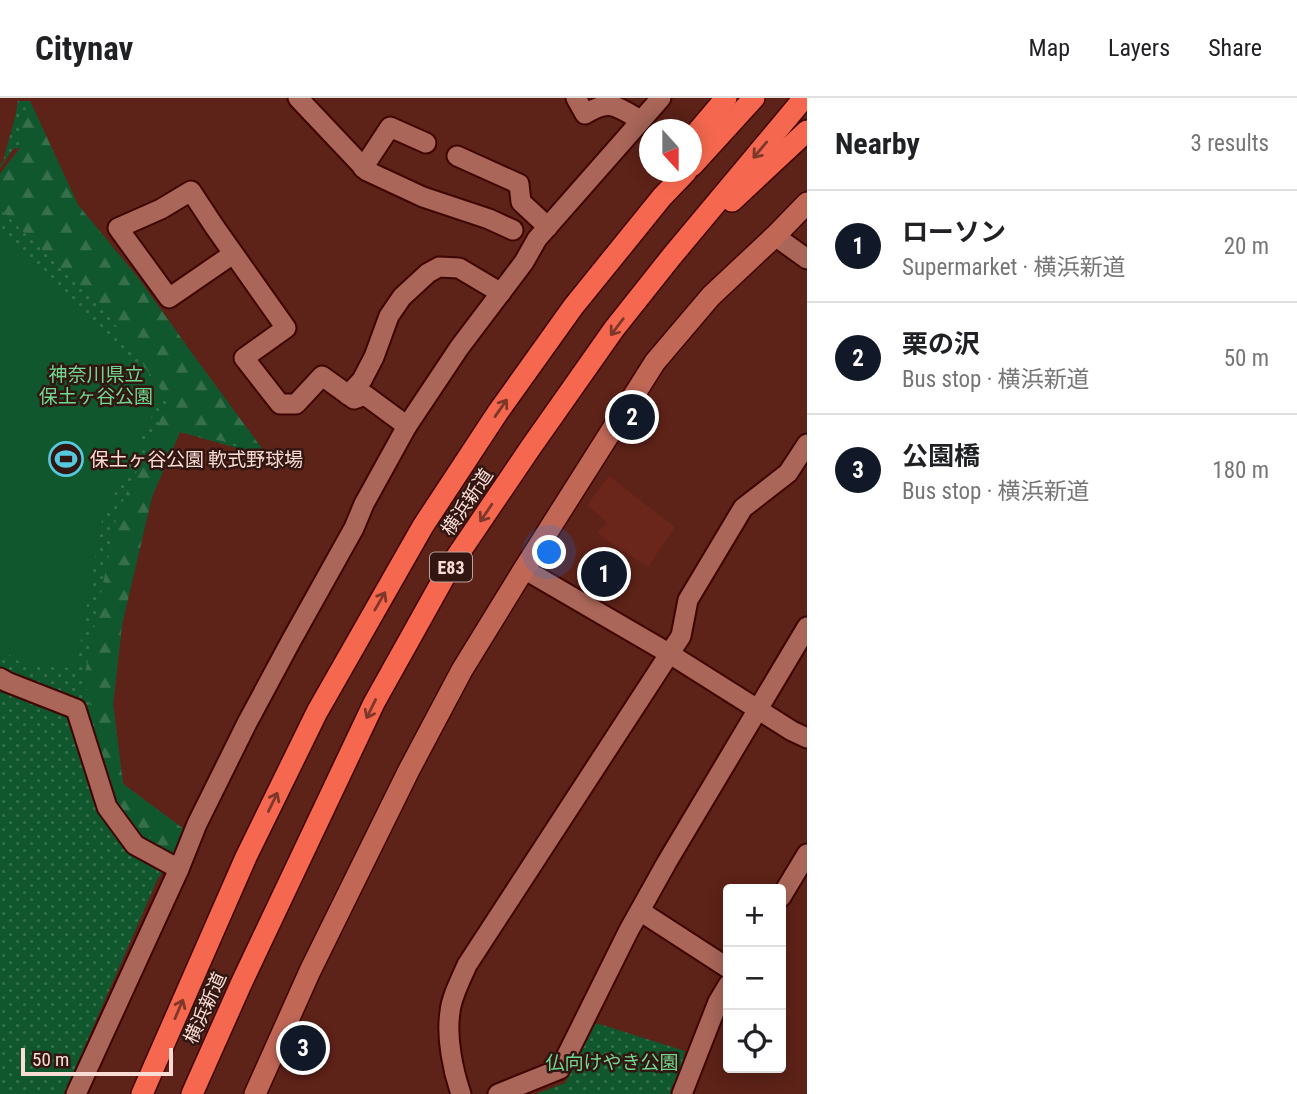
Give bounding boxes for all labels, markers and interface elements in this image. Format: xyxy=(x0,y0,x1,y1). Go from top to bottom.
text: Citynav xyxy=(35,29,133,68)
text: Map xyxy=(1029,34,1070,62)
text: Layers xyxy=(1108,34,1170,62)
text: Share xyxy=(1208,34,1262,62)
north arrow xyxy=(639,119,702,182)
text: Nearby xyxy=(835,126,920,161)
text: 3 results xyxy=(1191,130,1269,157)
one-way arrow xyxy=(752,141,768,159)
text: ローソン xyxy=(902,217,1006,247)
text: 1 xyxy=(852,233,864,260)
text: 20 m xyxy=(1224,233,1269,260)
text: Supermarket · 横浜新道 xyxy=(902,254,1125,281)
one-way arrow xyxy=(609,317,624,336)
text: 栗の沢 xyxy=(902,329,980,359)
text: 2 xyxy=(852,345,864,372)
text: 50 m xyxy=(1224,345,1269,372)
park label: 神奈川県立 保土ヶ谷公園 xyxy=(39,363,153,408)
text: Bus stop · 横浜新道 xyxy=(902,366,1090,393)
pin: 2 xyxy=(609,391,655,443)
one-way arrow xyxy=(494,399,508,418)
sports icon: 保土ヶ谷公園 軟式野球場 xyxy=(47,440,85,478)
text: 公園橋 xyxy=(902,441,980,471)
place label: 保土ヶ谷公園 軟式野球場 xyxy=(90,448,303,471)
text: 3 xyxy=(852,457,864,484)
text: 180 m xyxy=(1212,457,1269,484)
street label: 横浜新道 xyxy=(436,464,498,540)
text: Bus stop · 横浜新道 xyxy=(902,478,1090,505)
one-way arrow xyxy=(479,503,493,522)
your location xyxy=(532,535,566,569)
pin: 1 xyxy=(581,548,627,600)
road number: E83 xyxy=(430,552,472,582)
one-way arrow xyxy=(374,591,387,612)
one-way arrow xyxy=(364,698,378,719)
one-way arrow xyxy=(267,792,280,813)
map controls xyxy=(723,884,786,1073)
button: + xyxy=(723,884,786,947)
button: − xyxy=(723,947,786,1010)
street label: 横浜新道 xyxy=(179,969,231,1047)
one-way arrow xyxy=(173,999,186,1020)
button: locate xyxy=(723,1010,786,1073)
pin: 3 xyxy=(280,1022,326,1074)
scale bar xyxy=(21,1045,173,1077)
text: 50 m xyxy=(32,1048,69,1071)
park label: 仏向けやき公園 xyxy=(545,1051,679,1074)

